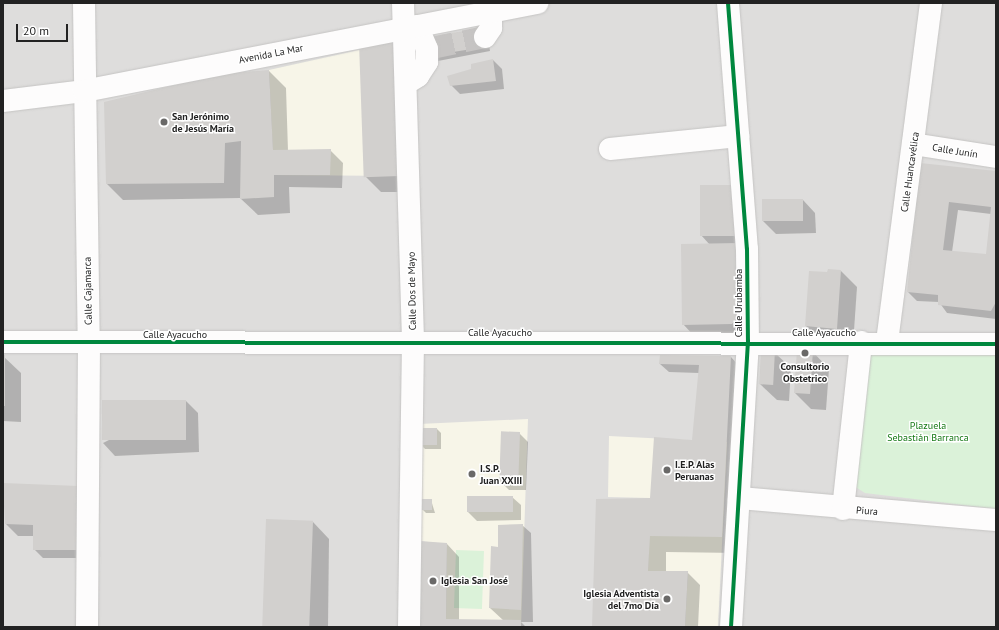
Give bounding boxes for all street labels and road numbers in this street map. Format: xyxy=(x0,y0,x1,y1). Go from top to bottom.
street label: Avenida La Mar xyxy=(238,42,304,66)
street label: Calle Huancavélica xyxy=(898,131,922,213)
street label: Calle Junín xyxy=(931,141,979,161)
street label: Calle Dos de Mayo xyxy=(405,252,419,330)
street label: Calle Cajamarca xyxy=(81,257,95,325)
street label: Calle Urubamba xyxy=(733,269,745,337)
street label: Calle Ayacucho xyxy=(468,327,532,339)
street label: Calle Ayacucho xyxy=(792,327,856,339)
street label: Calle Ayacucho xyxy=(143,329,207,341)
street label: Piura xyxy=(856,504,878,518)

